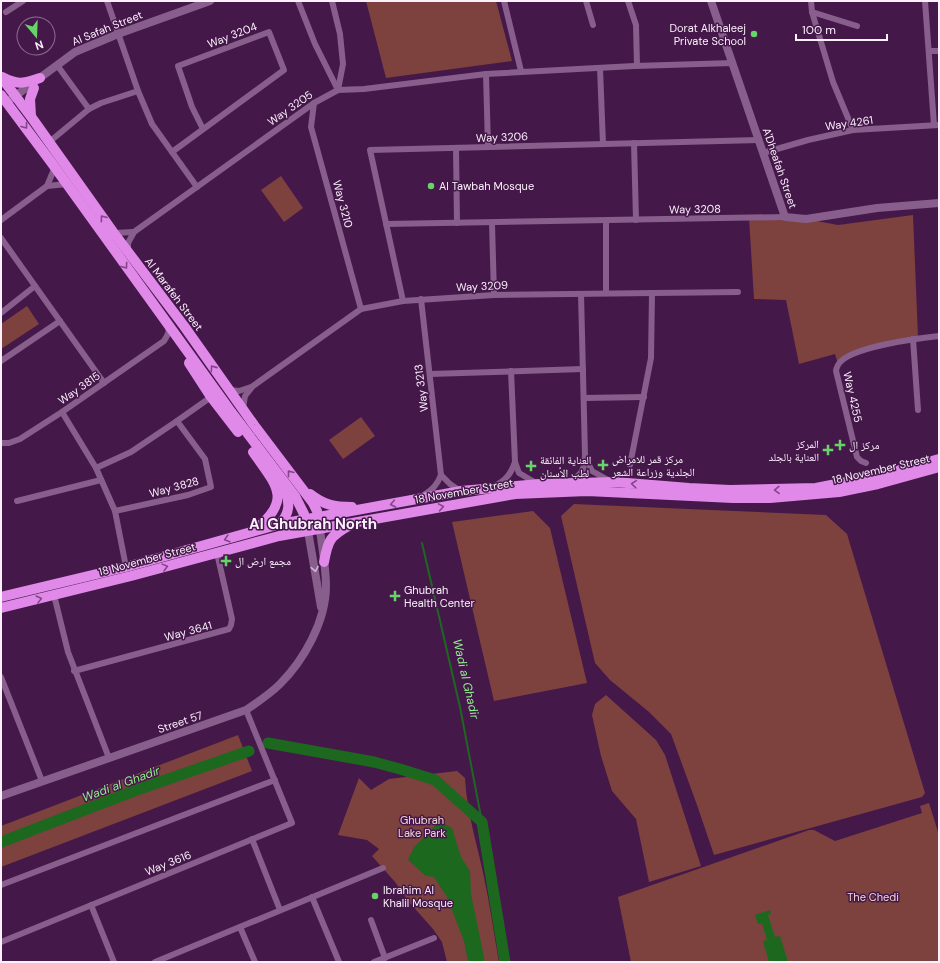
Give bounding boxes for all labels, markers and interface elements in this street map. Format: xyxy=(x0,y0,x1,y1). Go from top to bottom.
street label: Al Safah Street xyxy=(70,7,144,49)
north arrow xyxy=(16,16,56,56)
scale bar xyxy=(796,16,887,42)
street label: Way 3204 xyxy=(205,19,259,51)
place label: Dorat Alkhaleej Private School xyxy=(670,21,746,48)
text: 100 m xyxy=(802,22,836,38)
marker: Dorat Alkhaleej Private School xyxy=(749,29,759,39)
text: N xyxy=(33,38,45,53)
street label: Way 3205 xyxy=(265,87,316,129)
street label: Way 4261 xyxy=(824,113,874,133)
one-way arrow xyxy=(20,122,27,129)
street label: A'Dheafah Street xyxy=(760,126,800,210)
street label: Way 3206 xyxy=(476,129,528,145)
street label: Way 3210 xyxy=(330,179,356,229)
place label: Al Tawbah Mosque xyxy=(439,179,534,193)
marker: Al Tawbah Mosque xyxy=(426,181,436,191)
street label: Way 3208 xyxy=(669,202,721,216)
one-way arrow xyxy=(101,216,108,223)
street label: Al Marafeh Street xyxy=(142,255,206,333)
one-way arrow xyxy=(121,261,128,268)
street label: Way 3209 xyxy=(456,278,508,294)
street label: Way 3213 xyxy=(411,363,431,413)
one-way arrow xyxy=(211,365,218,372)
street label: Way 3815 xyxy=(55,368,103,408)
street label: Way 4255 xyxy=(840,370,866,424)
place label: المركز العناية بالجلد xyxy=(768,437,819,464)
place label: مركز ال xyxy=(849,438,880,452)
marker: مركز ال xyxy=(834,439,846,451)
marker: المركز العناية بالجلد xyxy=(822,444,834,456)
street label: 18 November Street xyxy=(831,451,931,487)
place label: مركز قمر للامراض الجلدية وزراعة الشعر xyxy=(611,452,695,479)
place label: العناية الفائقة لطب الأسنان xyxy=(540,453,591,480)
marker: مركز قمر للامراض الجلدية وزراعة الشعر xyxy=(597,459,609,471)
marker: العناية الفائقة لطب الأسنان xyxy=(525,460,537,472)
one-way arrow xyxy=(288,470,295,477)
street label: Way 3828 xyxy=(148,474,200,500)
street label: 18 November Street xyxy=(414,475,514,507)
one-way arrow xyxy=(631,479,637,488)
one-way arrow xyxy=(774,485,780,494)
one-way arrow xyxy=(390,499,396,507)
one-way arrow xyxy=(438,503,444,511)
district label: Al Ghubrah North xyxy=(249,514,377,534)
one-way arrow xyxy=(224,534,231,543)
street label: 18 November Street xyxy=(97,539,197,579)
place label: مجمع ارض ال xyxy=(235,554,291,568)
marker: مجمع ارض ال xyxy=(220,555,232,567)
one-way arrow xyxy=(162,563,168,571)
one-way arrow xyxy=(310,566,318,572)
place label: Ghubrah Health Center xyxy=(404,583,475,610)
marker: Ghubrah Health Center xyxy=(389,590,401,602)
one-way arrow xyxy=(36,595,42,603)
street label: Way 3641 xyxy=(163,618,213,644)
water label: Wadi al Ghadir xyxy=(449,637,483,721)
street label: Street 57 xyxy=(156,708,204,736)
water label: Wadi al Ghadir xyxy=(80,762,163,806)
park label: Ghubrah Lake Park xyxy=(398,813,446,840)
street label: Way 3616 xyxy=(143,847,193,879)
place label: Ibrahim Al Khalil Mosque xyxy=(383,883,453,910)
park label: The Chedi xyxy=(847,890,899,904)
marker: Ibrahim Al Khalil Mosque xyxy=(370,891,380,901)

